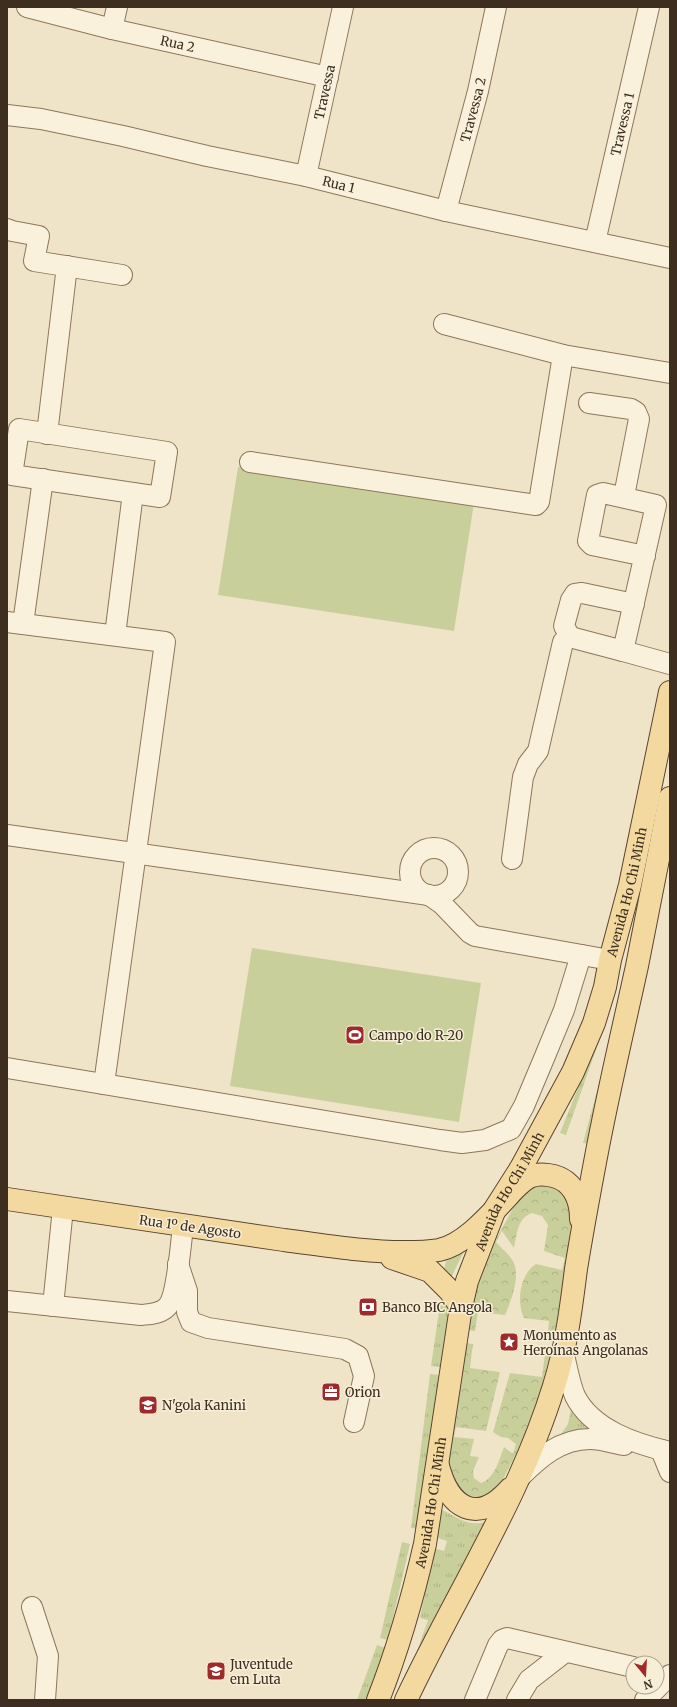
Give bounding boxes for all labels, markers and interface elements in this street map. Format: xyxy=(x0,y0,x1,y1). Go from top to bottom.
street label: Rua 2 xyxy=(159,32,197,56)
street label: Travessa xyxy=(310,63,339,121)
street label: Travessa 2 xyxy=(456,75,489,144)
street label: Travessa 1 xyxy=(607,91,638,157)
street label: Rua 1 xyxy=(321,172,357,196)
street label: Avenida Ho Chi Minh xyxy=(602,825,650,960)
sports icon: Campo do R-20 xyxy=(344,1024,366,1046)
place label: Campo do R-20 xyxy=(369,1027,463,1044)
street label: Avenida Ho Chi Minh xyxy=(471,1128,548,1254)
street label: Rua 1º de Agosto xyxy=(138,1211,242,1243)
bank icon: Banco BIC Angola xyxy=(357,1296,379,1318)
place label: Banco BIC Angola xyxy=(382,1299,492,1316)
place label: Monumento as Heroínas Angolanas xyxy=(523,1327,648,1359)
place icon: Monumento as Heroínas Angolanas xyxy=(498,1331,520,1353)
office icon: Orion xyxy=(320,1381,342,1403)
place label: Orion xyxy=(345,1384,381,1401)
school or university icon: N'gola Kanini xyxy=(137,1394,159,1416)
place label: N'gola Kanini xyxy=(162,1397,246,1414)
street label: Avenida Ho Chi Minh xyxy=(411,1435,450,1571)
north arrow xyxy=(625,1655,665,1695)
place label: Juventude em Luta xyxy=(229,1656,293,1688)
school or university icon: Juventude em Luta xyxy=(205,1660,227,1682)
text: N xyxy=(642,1677,654,1693)

